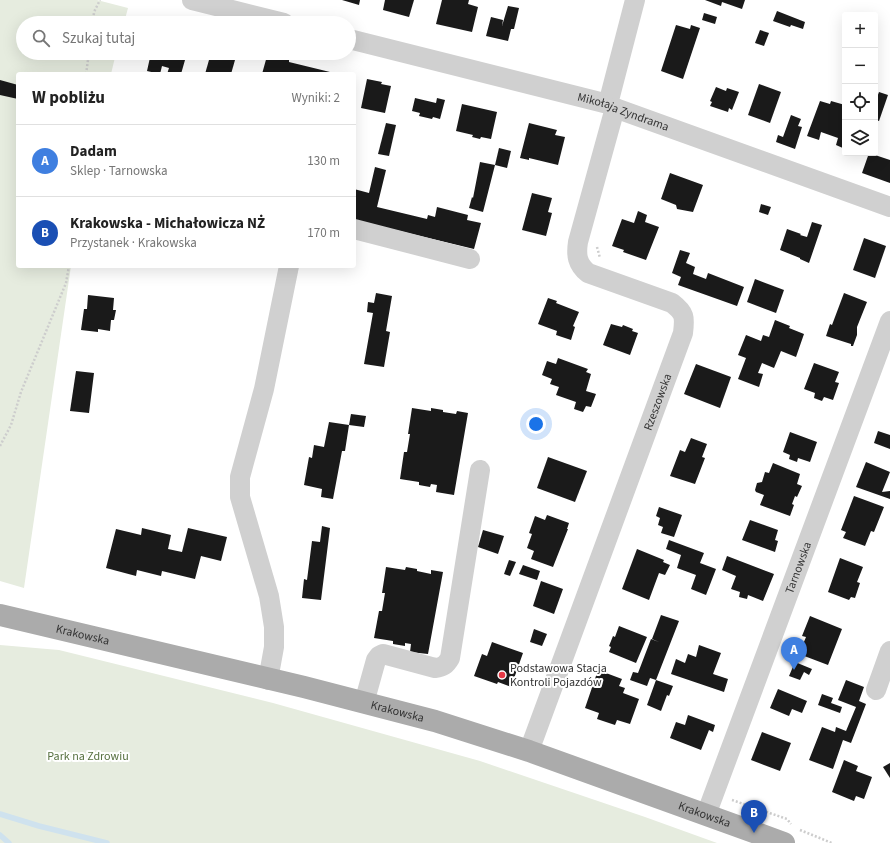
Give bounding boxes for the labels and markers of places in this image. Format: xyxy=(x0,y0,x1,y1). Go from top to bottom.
pin: A xyxy=(781,637,807,670)
place label: Podstawowa Stacja Kontroli Pojazdów xyxy=(510,660,607,691)
marker: Podstawowa Stacja Kontroli Pojazdów xyxy=(497,670,507,680)
pin: B xyxy=(741,800,767,833)

